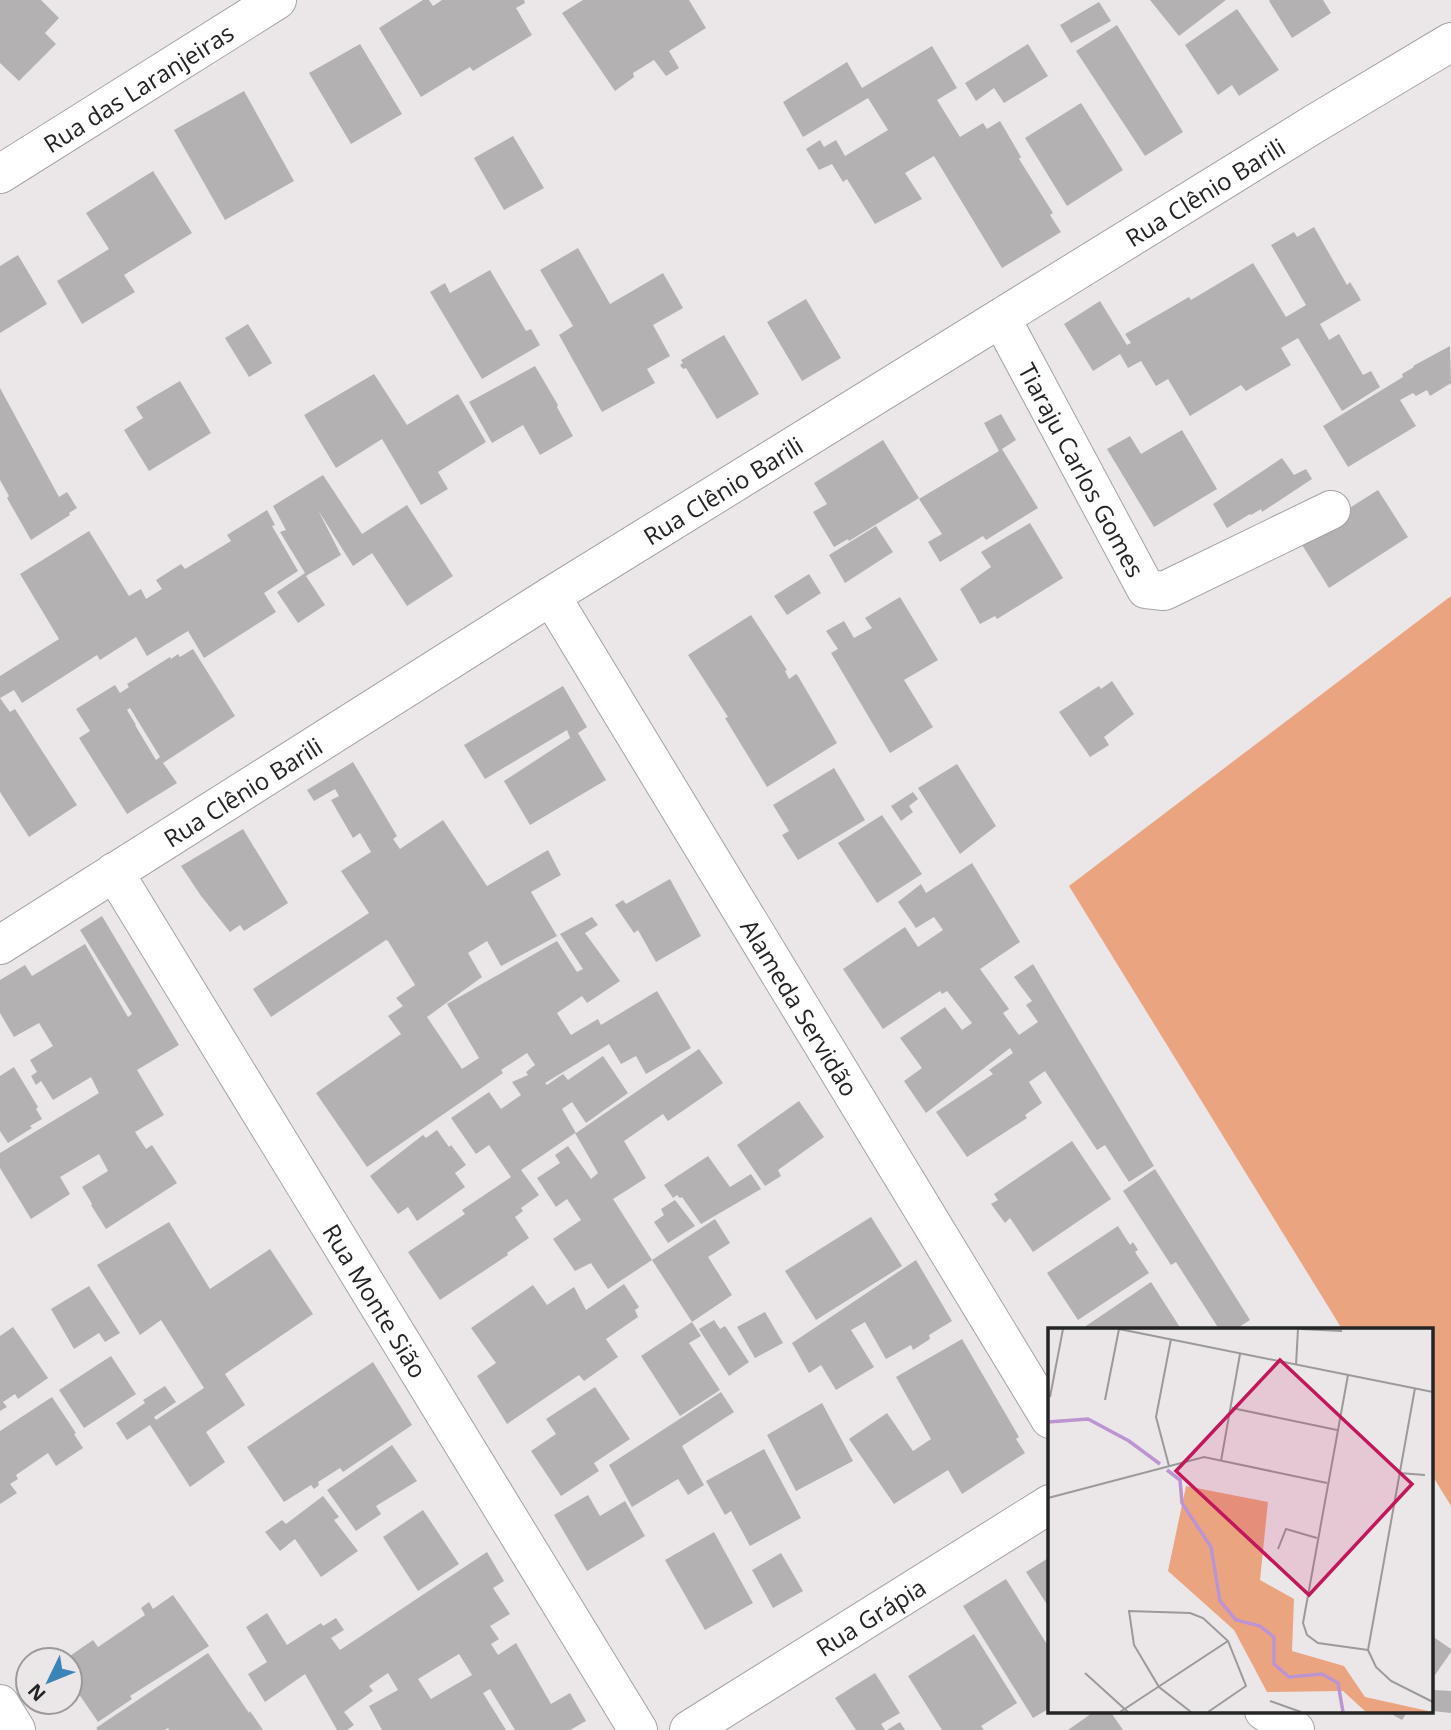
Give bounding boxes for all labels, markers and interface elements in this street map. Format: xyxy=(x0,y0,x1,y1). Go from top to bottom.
street label: Rua das Laranjeiras xyxy=(37,15,239,159)
street label: Rua Clênio Barili xyxy=(1119,130,1291,253)
street label: Tiaraju Carlos Gomes xyxy=(1011,357,1153,582)
street label: Rua Clênio Barili xyxy=(636,428,809,552)
street label: Rua Clênio Barili xyxy=(157,729,328,854)
street label: Alameda Servidão xyxy=(734,913,867,1102)
street label: Rua Monte Sião xyxy=(316,1217,435,1384)
inset map xyxy=(1048,1328,1434,1712)
street label: Rua Grápia xyxy=(809,1570,932,1663)
north arrow xyxy=(14,1646,84,1716)
text: N xyxy=(22,1678,51,1707)

